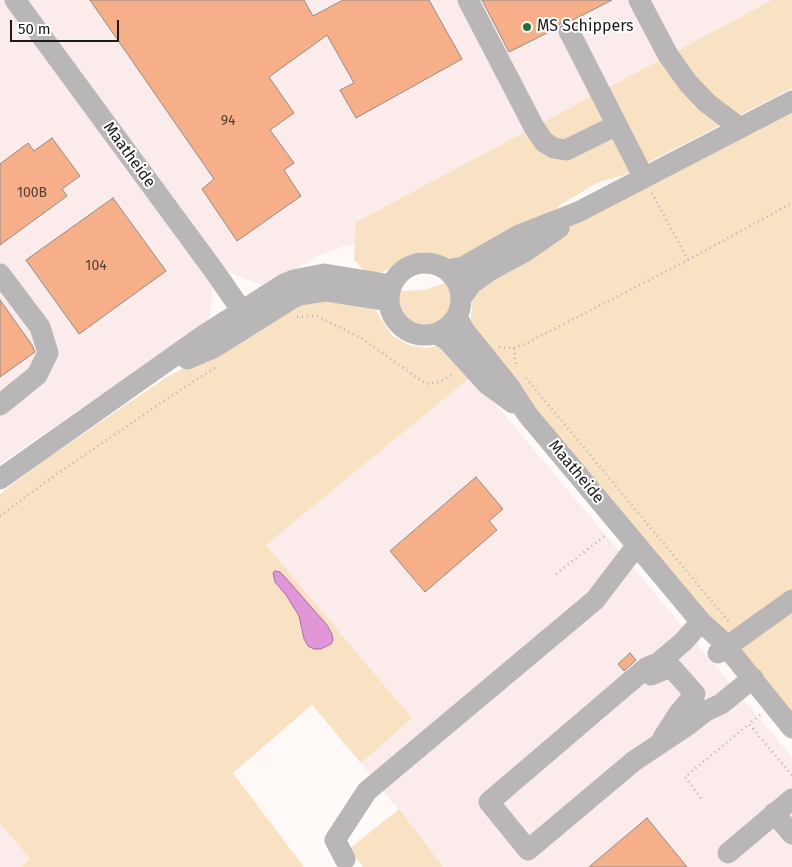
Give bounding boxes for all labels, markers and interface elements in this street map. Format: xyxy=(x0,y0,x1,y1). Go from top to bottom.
scale bar xyxy=(12,10,121,42)
place label: MS Schippers xyxy=(537,17,634,37)
text: 50 m xyxy=(18,20,51,38)
marker: MS Schippers xyxy=(521,21,533,33)
house number: 94 xyxy=(221,113,235,129)
street label: Maatheide xyxy=(99,118,159,192)
house number: 100B xyxy=(17,185,47,201)
house number: 104 xyxy=(85,258,107,274)
street label: Maatheide xyxy=(544,437,608,507)

